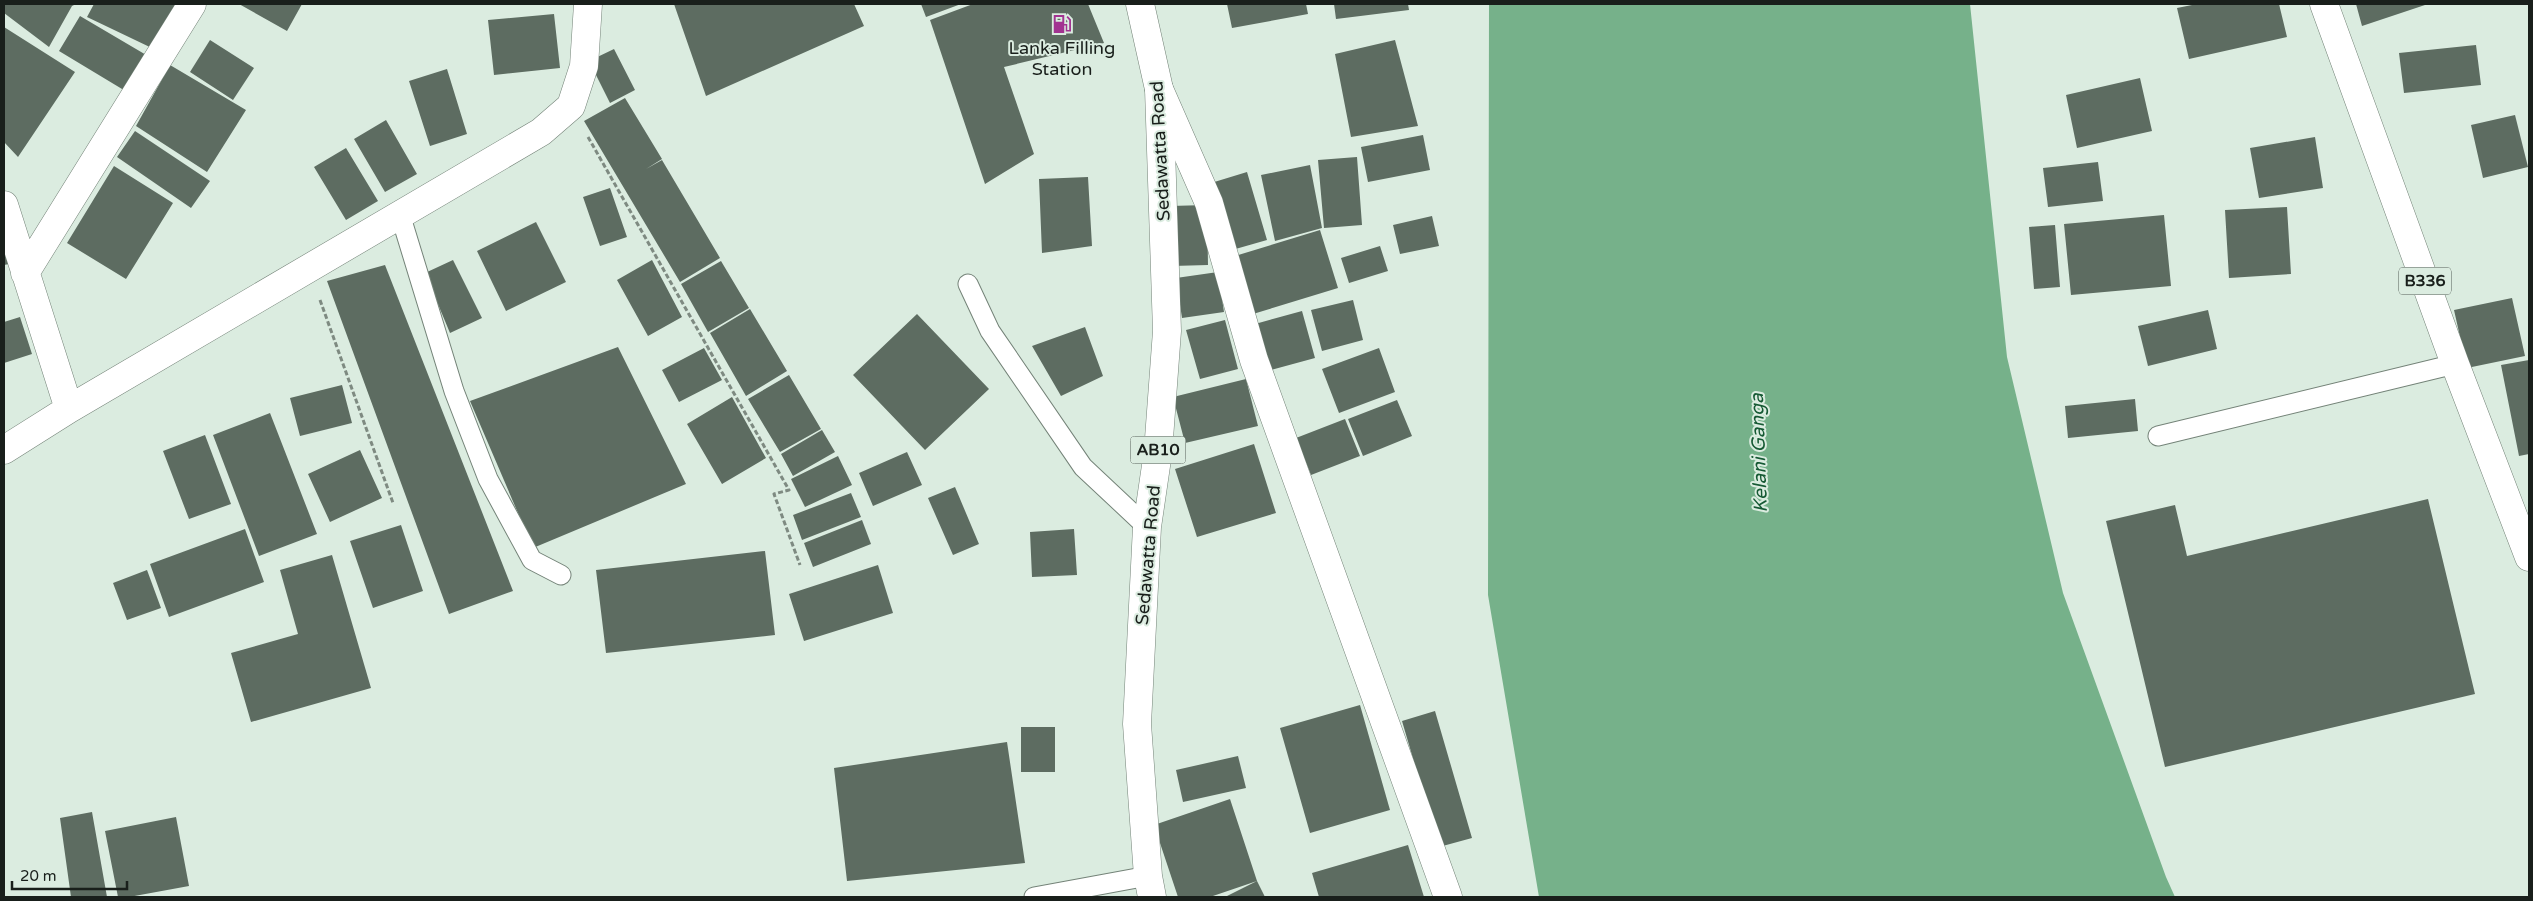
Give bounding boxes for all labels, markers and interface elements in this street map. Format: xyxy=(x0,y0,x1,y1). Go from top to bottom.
fuel station icon: Lanka Filling Station xyxy=(1051,13,1073,35)
place label: Lanka Filling Station xyxy=(1009,37,1115,80)
street label: Sedawatta Road xyxy=(1145,80,1175,222)
road number: B336 xyxy=(2399,268,2451,294)
water label: Kelani Ganga xyxy=(1746,392,1772,513)
road number: AB10 xyxy=(1130,436,1186,464)
street label: Sedawatta Road xyxy=(1131,484,1165,626)
scale bar xyxy=(12,858,128,890)
text: 20 m xyxy=(20,867,57,885)

